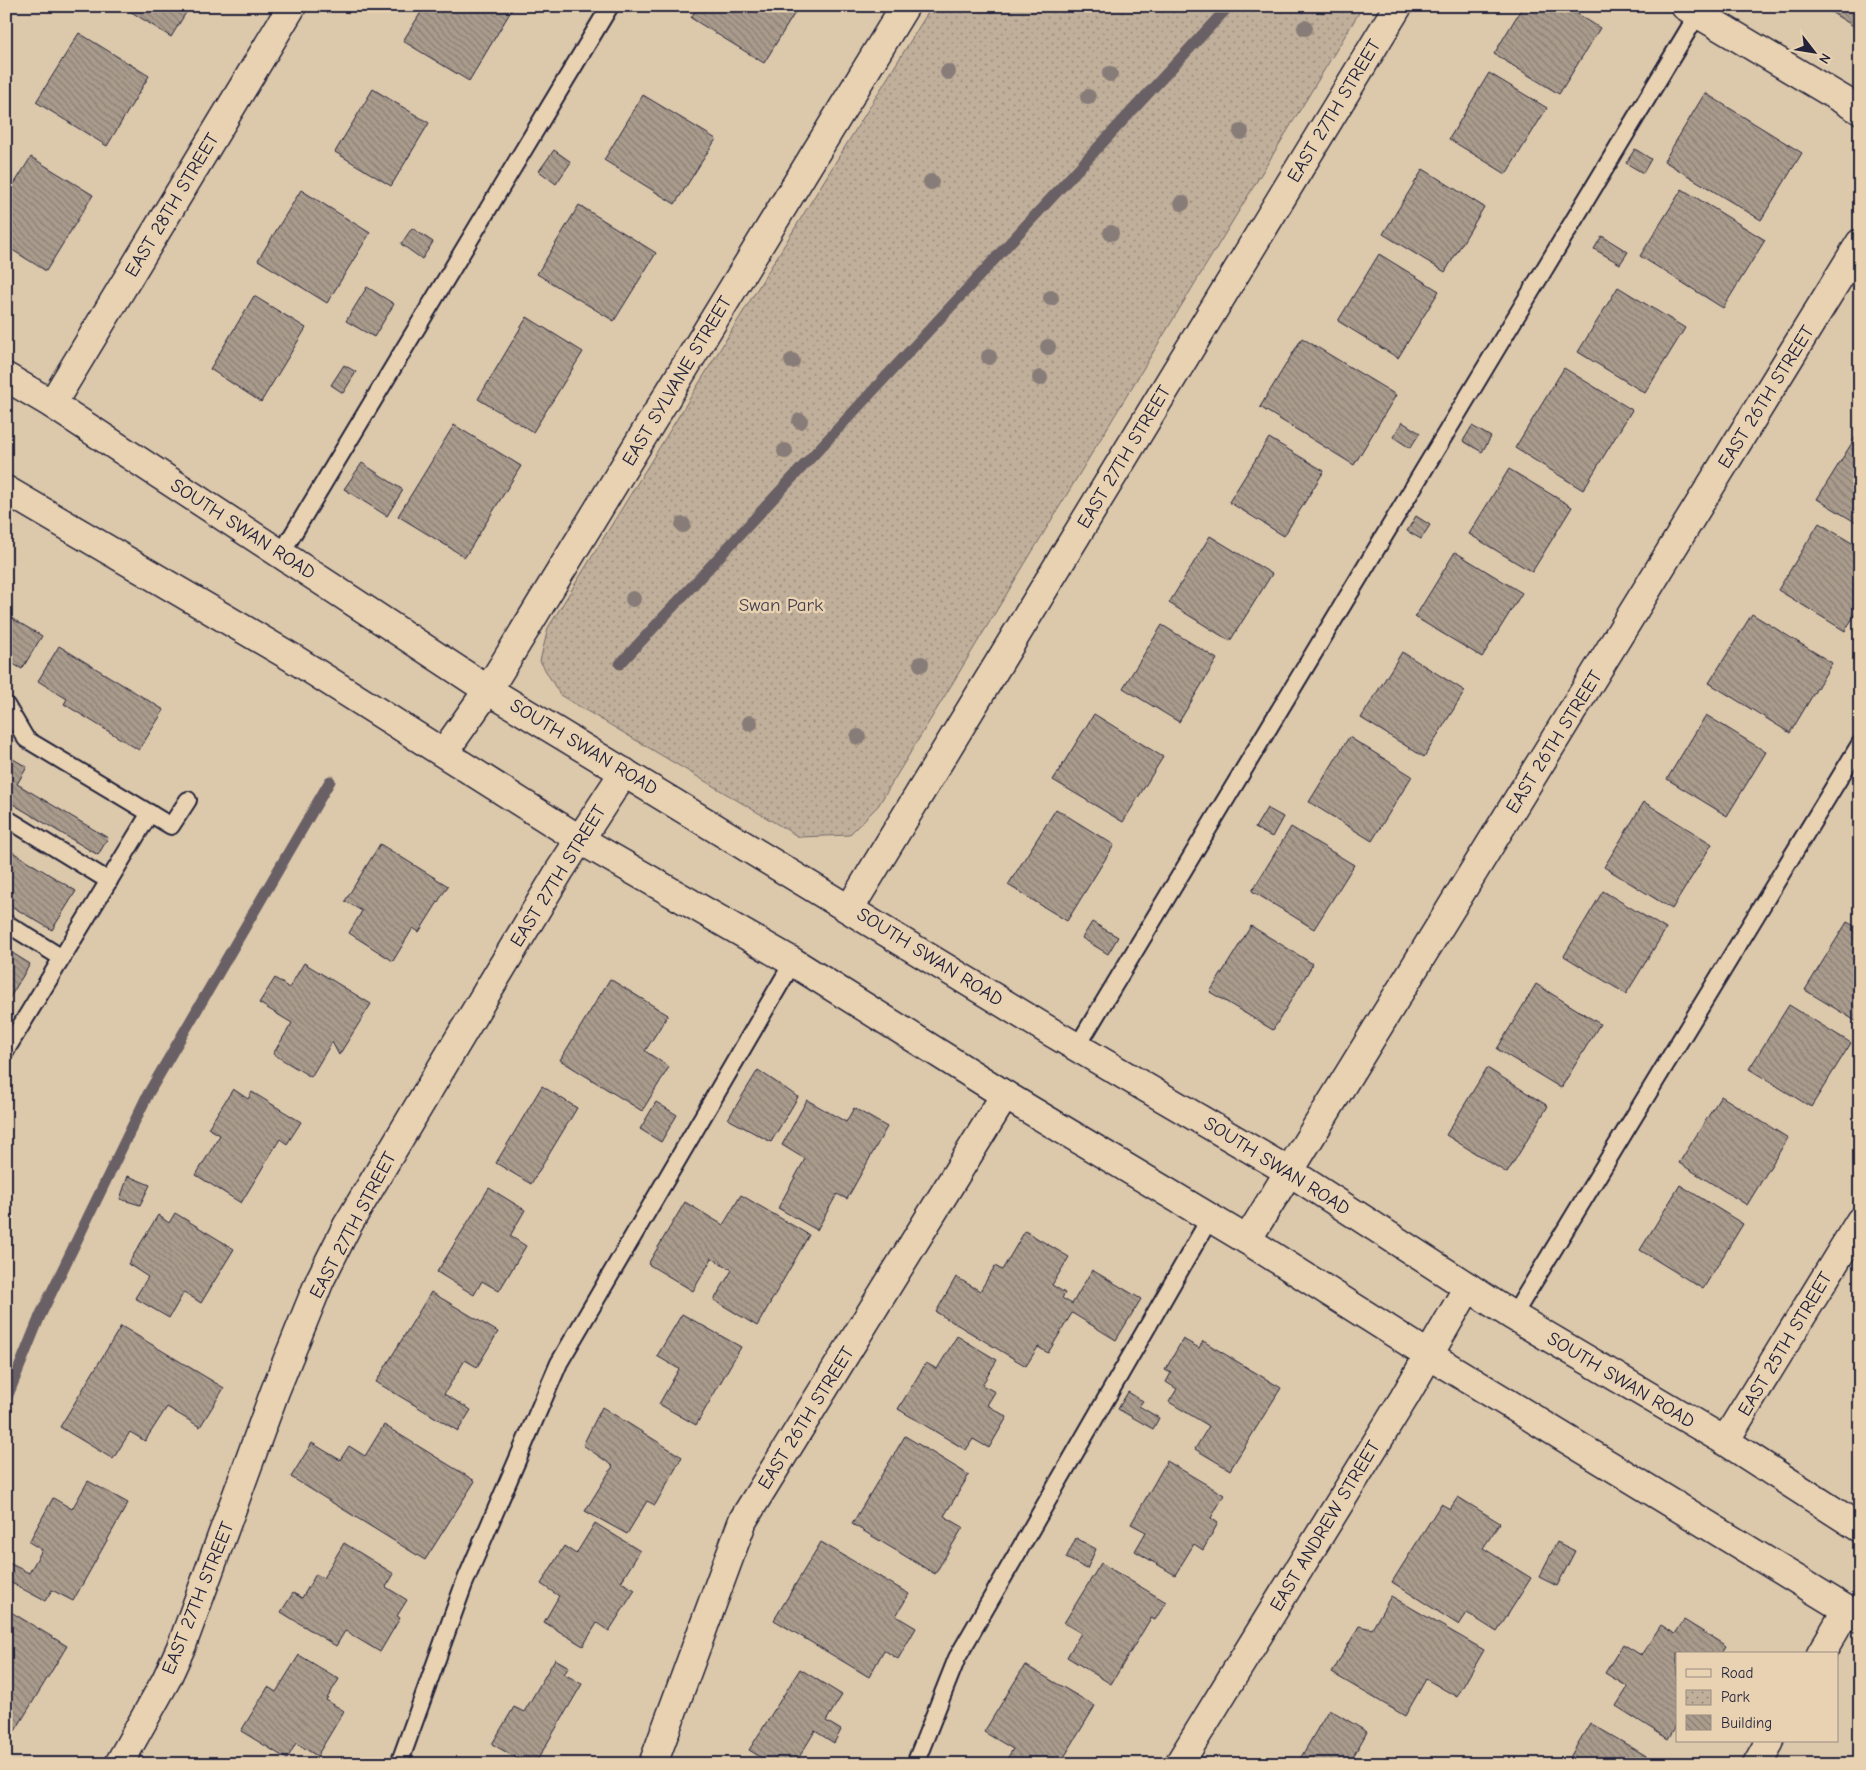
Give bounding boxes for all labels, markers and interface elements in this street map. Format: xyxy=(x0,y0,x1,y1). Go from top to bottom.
north arrow xyxy=(1788,28,1838,78)
street label: EAST 27TH STREET xyxy=(1283,36,1385,186)
text: N xyxy=(1815,50,1834,67)
street label: EAST 28TH STREET xyxy=(120,129,224,281)
street label: EAST SYLVANE STREET xyxy=(618,292,736,470)
street label: EAST 26TH STREET xyxy=(1713,322,1819,472)
street label: EAST 27TH STREET xyxy=(1073,382,1175,532)
street label: SOUTH SWAN ROAD xyxy=(166,474,320,584)
park label: Swan Park xyxy=(739,594,824,616)
street label: EAST 26TH STREET xyxy=(1501,667,1607,817)
street label: SOUTH SWAN ROAD xyxy=(506,694,662,800)
street label: EAST 27TH STREET xyxy=(506,801,610,951)
street label: SOUTH SWAN ROAD xyxy=(853,903,1007,1011)
street label: SOUTH SWAN ROAD xyxy=(1200,1112,1354,1220)
street label: EAST 27TH STREET xyxy=(305,1148,401,1302)
street label: EAST 25TH STREET xyxy=(1733,1268,1837,1420)
street label: SOUTH SWAN ROAD xyxy=(1543,1327,1699,1433)
street label: EAST 26TH STREET xyxy=(753,1343,859,1493)
street label: EAST ANDREW STREET xyxy=(1265,1437,1385,1615)
street label: EAST 27TH STREET xyxy=(157,1518,239,1678)
legend xyxy=(1676,1652,1838,1742)
text: Road xyxy=(1721,1664,1753,1682)
text: Park xyxy=(1721,1688,1750,1706)
text: Building xyxy=(1721,1714,1772,1732)

